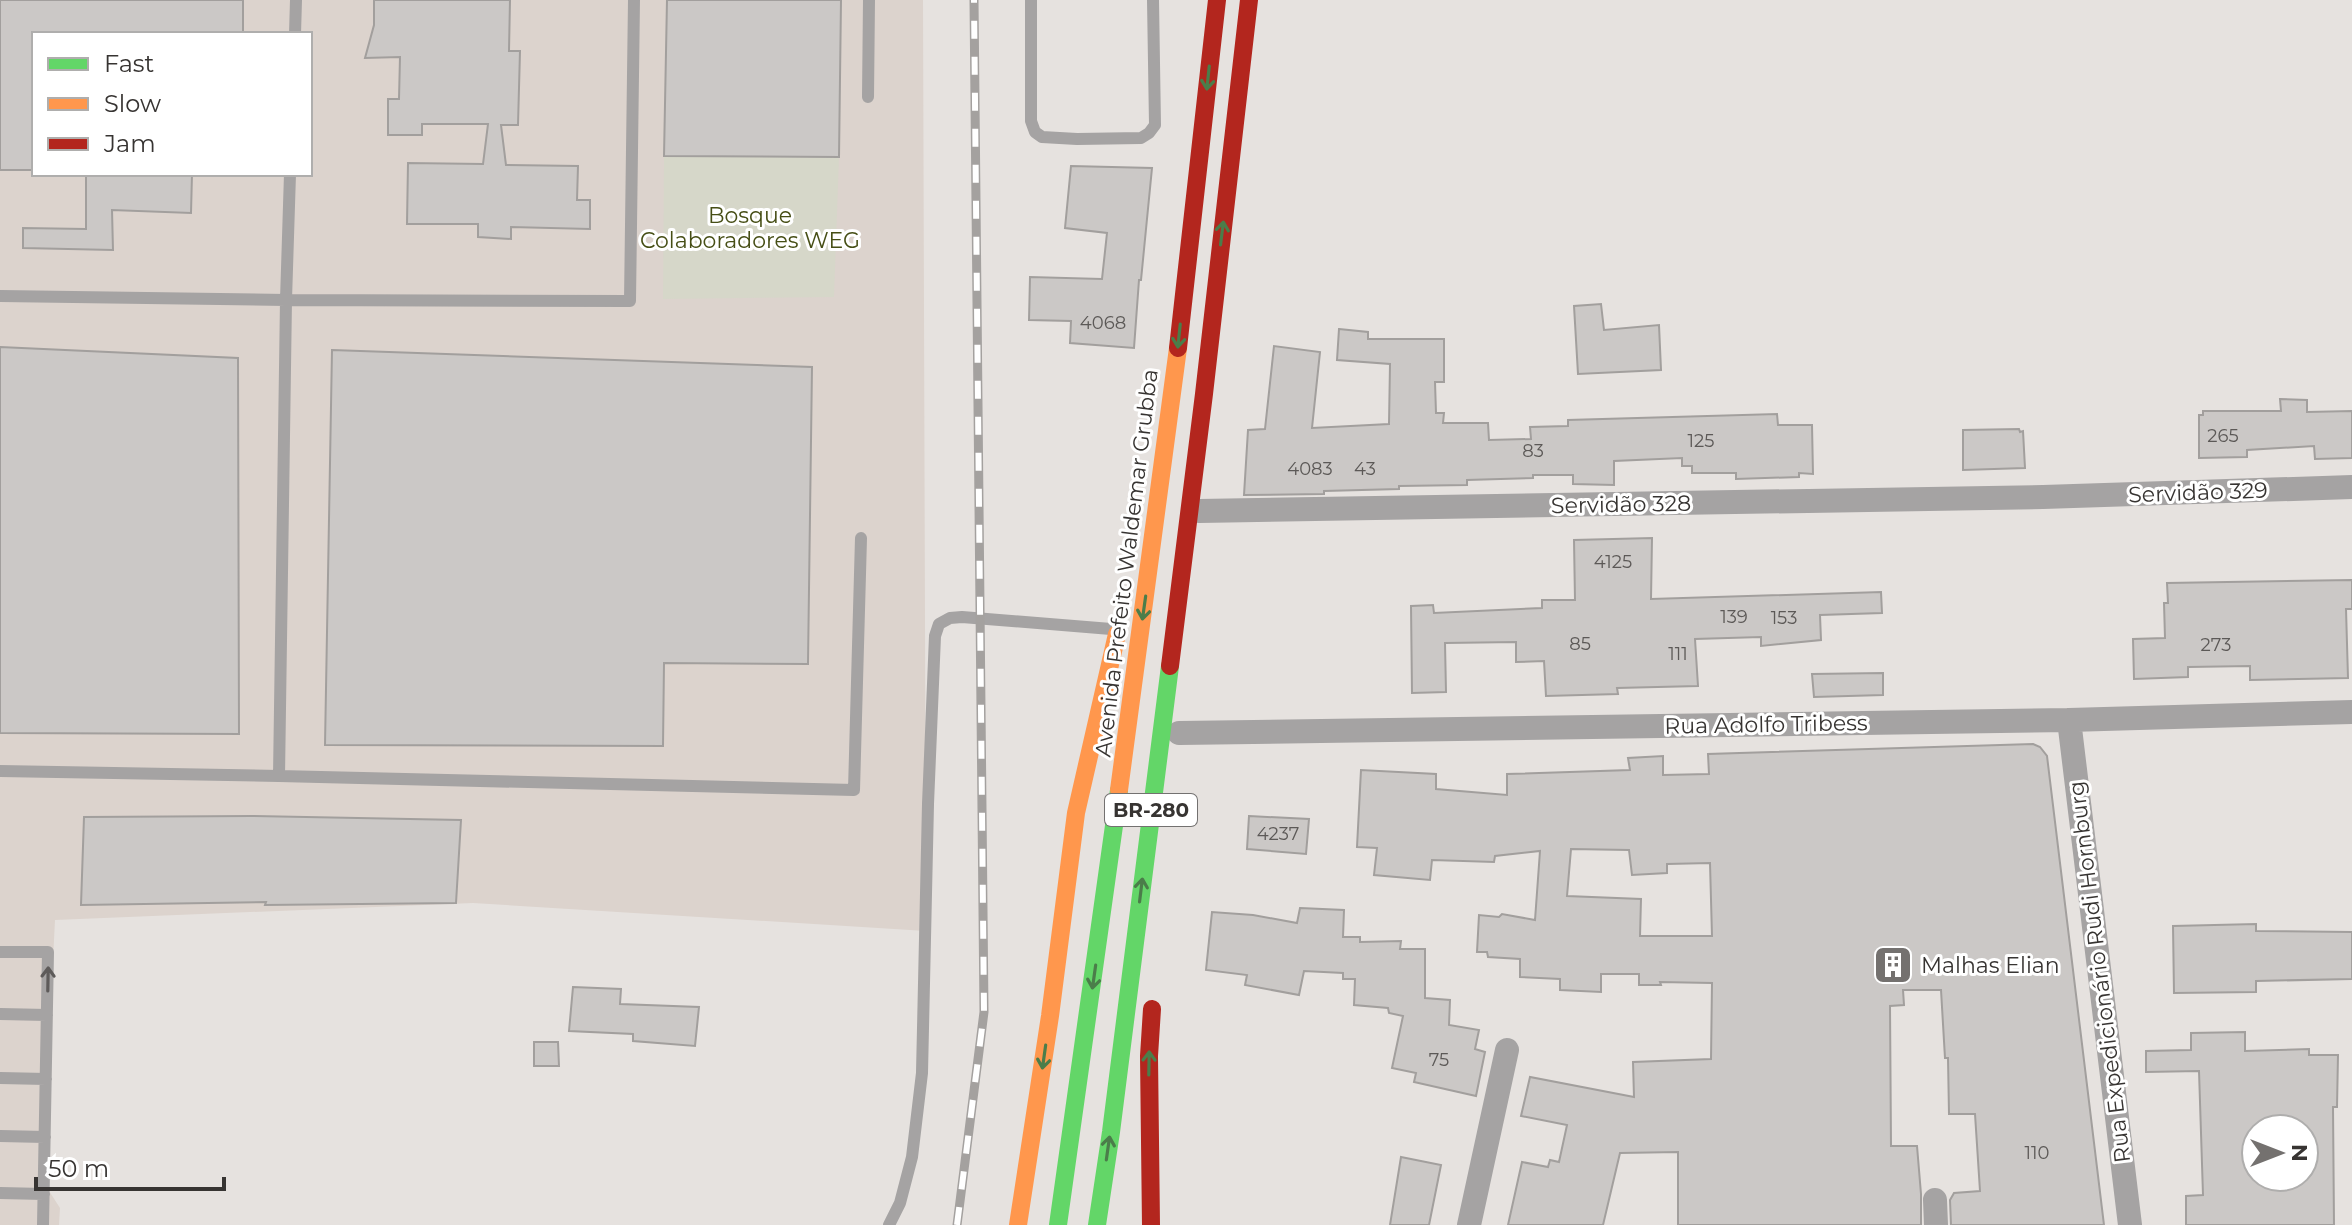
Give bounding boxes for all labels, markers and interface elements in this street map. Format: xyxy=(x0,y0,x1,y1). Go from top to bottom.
legend xyxy=(32,32,312,176)
text: Fast xyxy=(104,49,155,78)
one-way arrow xyxy=(1201,64,1216,90)
text: Slow xyxy=(104,89,161,118)
text: Jam xyxy=(103,129,156,158)
park label: Bosque Colaboradores WEG xyxy=(640,202,860,254)
one-way arrow xyxy=(1215,220,1230,247)
house number: 4068 xyxy=(1080,312,1126,334)
one-way arrow xyxy=(1172,322,1187,349)
street label: Avenida Prefeito Waldemar Grubba xyxy=(1089,368,1164,759)
house number: 265 xyxy=(2207,425,2239,447)
house number: 125 xyxy=(1688,430,1714,452)
house number: 83 xyxy=(1522,440,1544,462)
house number: 4083 xyxy=(1287,458,1333,480)
house number: 43 xyxy=(1354,458,1376,480)
street label: Servidão 329 xyxy=(2128,477,2268,508)
street label: Servidão 328 xyxy=(1551,490,1691,519)
house number: 4125 xyxy=(1594,551,1632,573)
one-way arrow xyxy=(1136,595,1151,620)
house number: 139 xyxy=(1720,606,1748,628)
house number: 153 xyxy=(1771,607,1797,629)
house number: 85 xyxy=(1569,633,1591,655)
house number: 273 xyxy=(2201,634,2231,656)
house number: 111 xyxy=(1668,643,1688,665)
street label: Rua Adolfo Tribess xyxy=(1664,709,1868,740)
street label: Rua Expedicionário Rudi Hornburg xyxy=(2063,780,2136,1164)
road number: BR-280 xyxy=(1105,794,1197,826)
house number: 4237 xyxy=(1257,823,1299,845)
one-way arrow xyxy=(1134,878,1149,903)
building icon: Malhas Elian xyxy=(1872,944,1914,986)
place label: Malhas Elian xyxy=(1921,952,2060,979)
one-way arrow xyxy=(1086,964,1101,989)
one-way arrow xyxy=(40,966,55,993)
one-way arrow xyxy=(1036,1044,1051,1069)
house number: 75 xyxy=(1429,1049,1449,1071)
one-way arrow xyxy=(1141,1050,1157,1077)
north arrow xyxy=(2240,1113,2320,1193)
one-way arrow xyxy=(1101,1136,1116,1161)
scale bar xyxy=(36,1141,224,1191)
house number: 110 xyxy=(2025,1142,2049,1164)
text: N xyxy=(2286,1144,2313,1162)
text: 50 m xyxy=(48,1154,109,1183)

